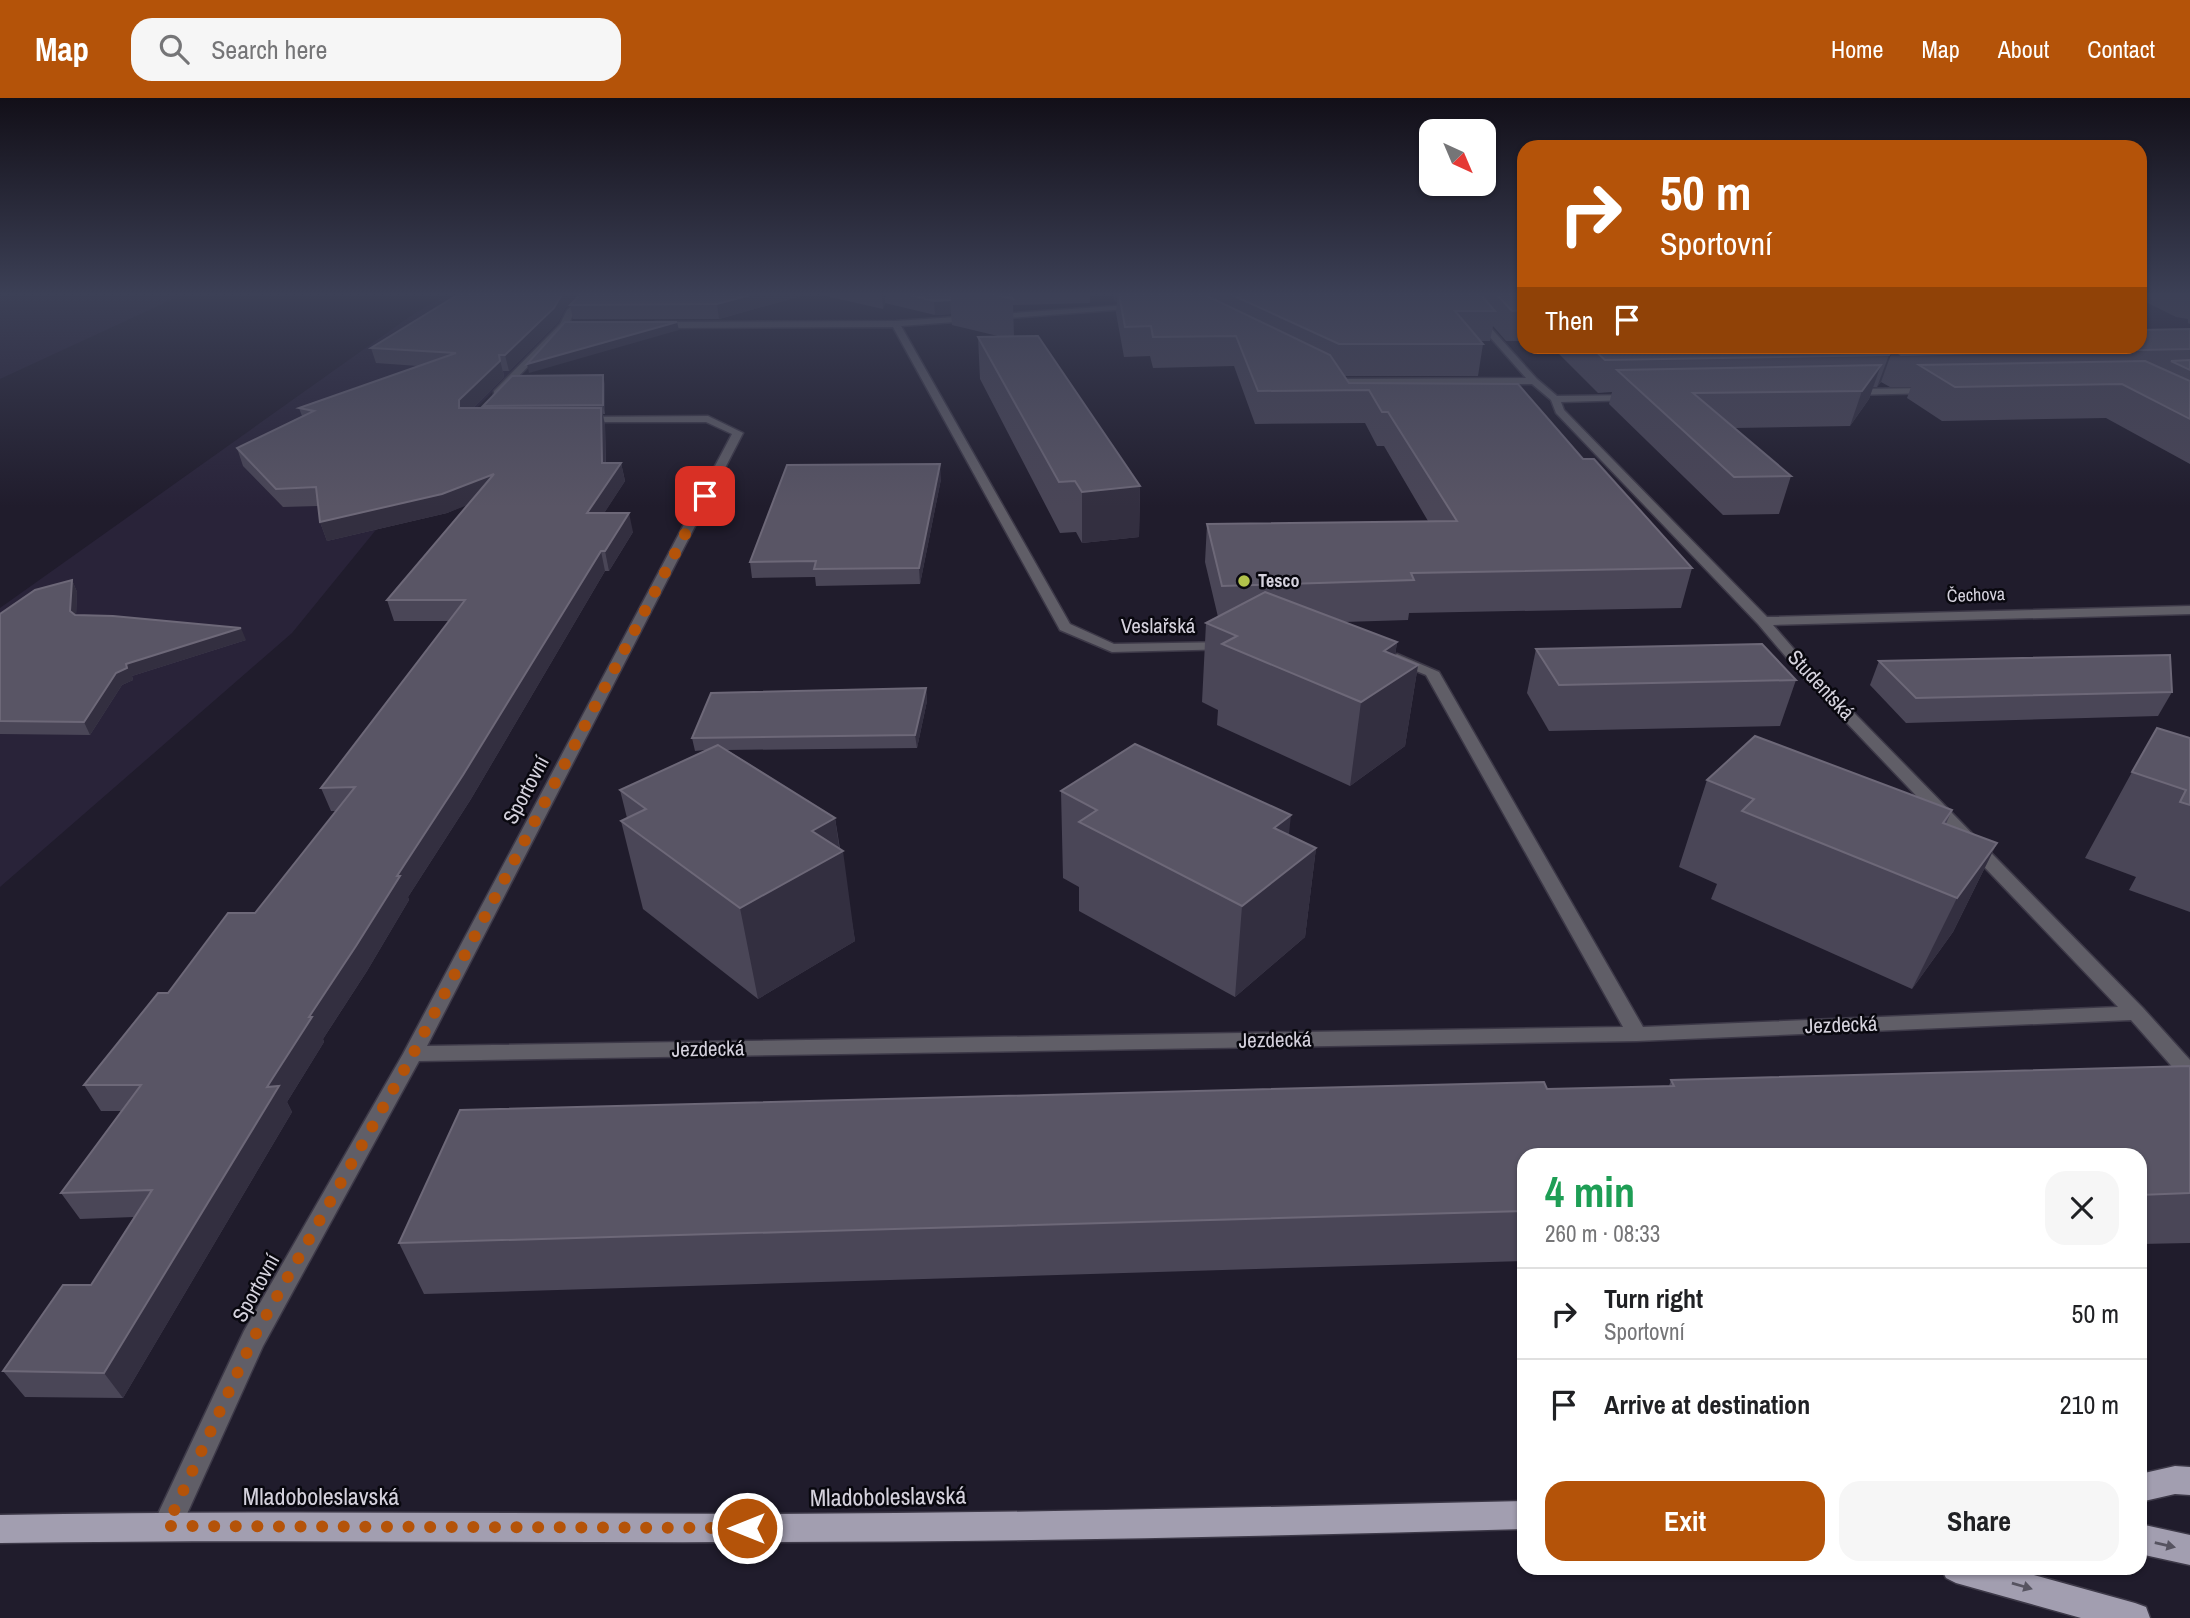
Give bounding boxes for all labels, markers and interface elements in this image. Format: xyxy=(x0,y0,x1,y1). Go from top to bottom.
search box xyxy=(131,18,621,81)
text: Map xyxy=(35,27,89,71)
icon: search xyxy=(155,30,193,68)
text: Search here xyxy=(211,32,327,67)
text: Home xyxy=(1831,33,1883,65)
text: Map xyxy=(1921,33,1960,65)
text: About xyxy=(1998,33,2049,65)
text: Contact xyxy=(2087,33,2155,65)
north arrow xyxy=(1419,119,1496,196)
map controls xyxy=(1419,119,1496,196)
text: 50 m xyxy=(1660,159,1752,225)
icon: right xyxy=(1545,168,1636,259)
text: Sportovní xyxy=(1660,222,1772,265)
icon: arrive xyxy=(1608,301,1646,339)
text: Then xyxy=(1545,303,1594,338)
pin xyxy=(675,466,735,526)
icon: arrive xyxy=(686,477,724,515)
place label: Tesco xyxy=(1258,568,1300,593)
marker: Tesco xyxy=(1236,573,1252,589)
street label: Čechova xyxy=(1946,581,2006,608)
street label: Veslařská xyxy=(1121,611,1196,640)
street label: Studentská xyxy=(1781,643,1862,726)
street label: Sportovní xyxy=(495,750,556,829)
street label: Jezdecká xyxy=(1804,1009,1878,1040)
street label: Jezdecká xyxy=(1238,1024,1312,1055)
street label: Jezdecká xyxy=(671,1033,745,1064)
text: 4 min xyxy=(1545,1164,1635,1220)
button: close xyxy=(2045,1171,2119,1245)
text: 260 m · 08:33 xyxy=(1545,1218,1660,1249)
street label: Sportovní xyxy=(225,1248,286,1327)
text: Turn right xyxy=(1604,1281,1703,1316)
icon: right xyxy=(1545,1295,1583,1333)
text: 50 m xyxy=(2072,1296,2119,1331)
text: Sportovní xyxy=(1604,1316,1685,1347)
icon: arrive xyxy=(1545,1386,1583,1424)
text: Arrive at destination xyxy=(1604,1387,1810,1422)
text: 210 m xyxy=(2060,1387,2119,1422)
street label: Mladoboleslavská xyxy=(810,1479,967,1513)
street label: Mladoboleslavská xyxy=(243,1480,399,1512)
button: Exit xyxy=(1545,1481,1825,1561)
button: Share xyxy=(1839,1481,2119,1561)
position arrow xyxy=(710,1491,784,1565)
one-way arrow xyxy=(2154,1539,2176,1550)
one-way arrow xyxy=(2011,1582,2032,1592)

